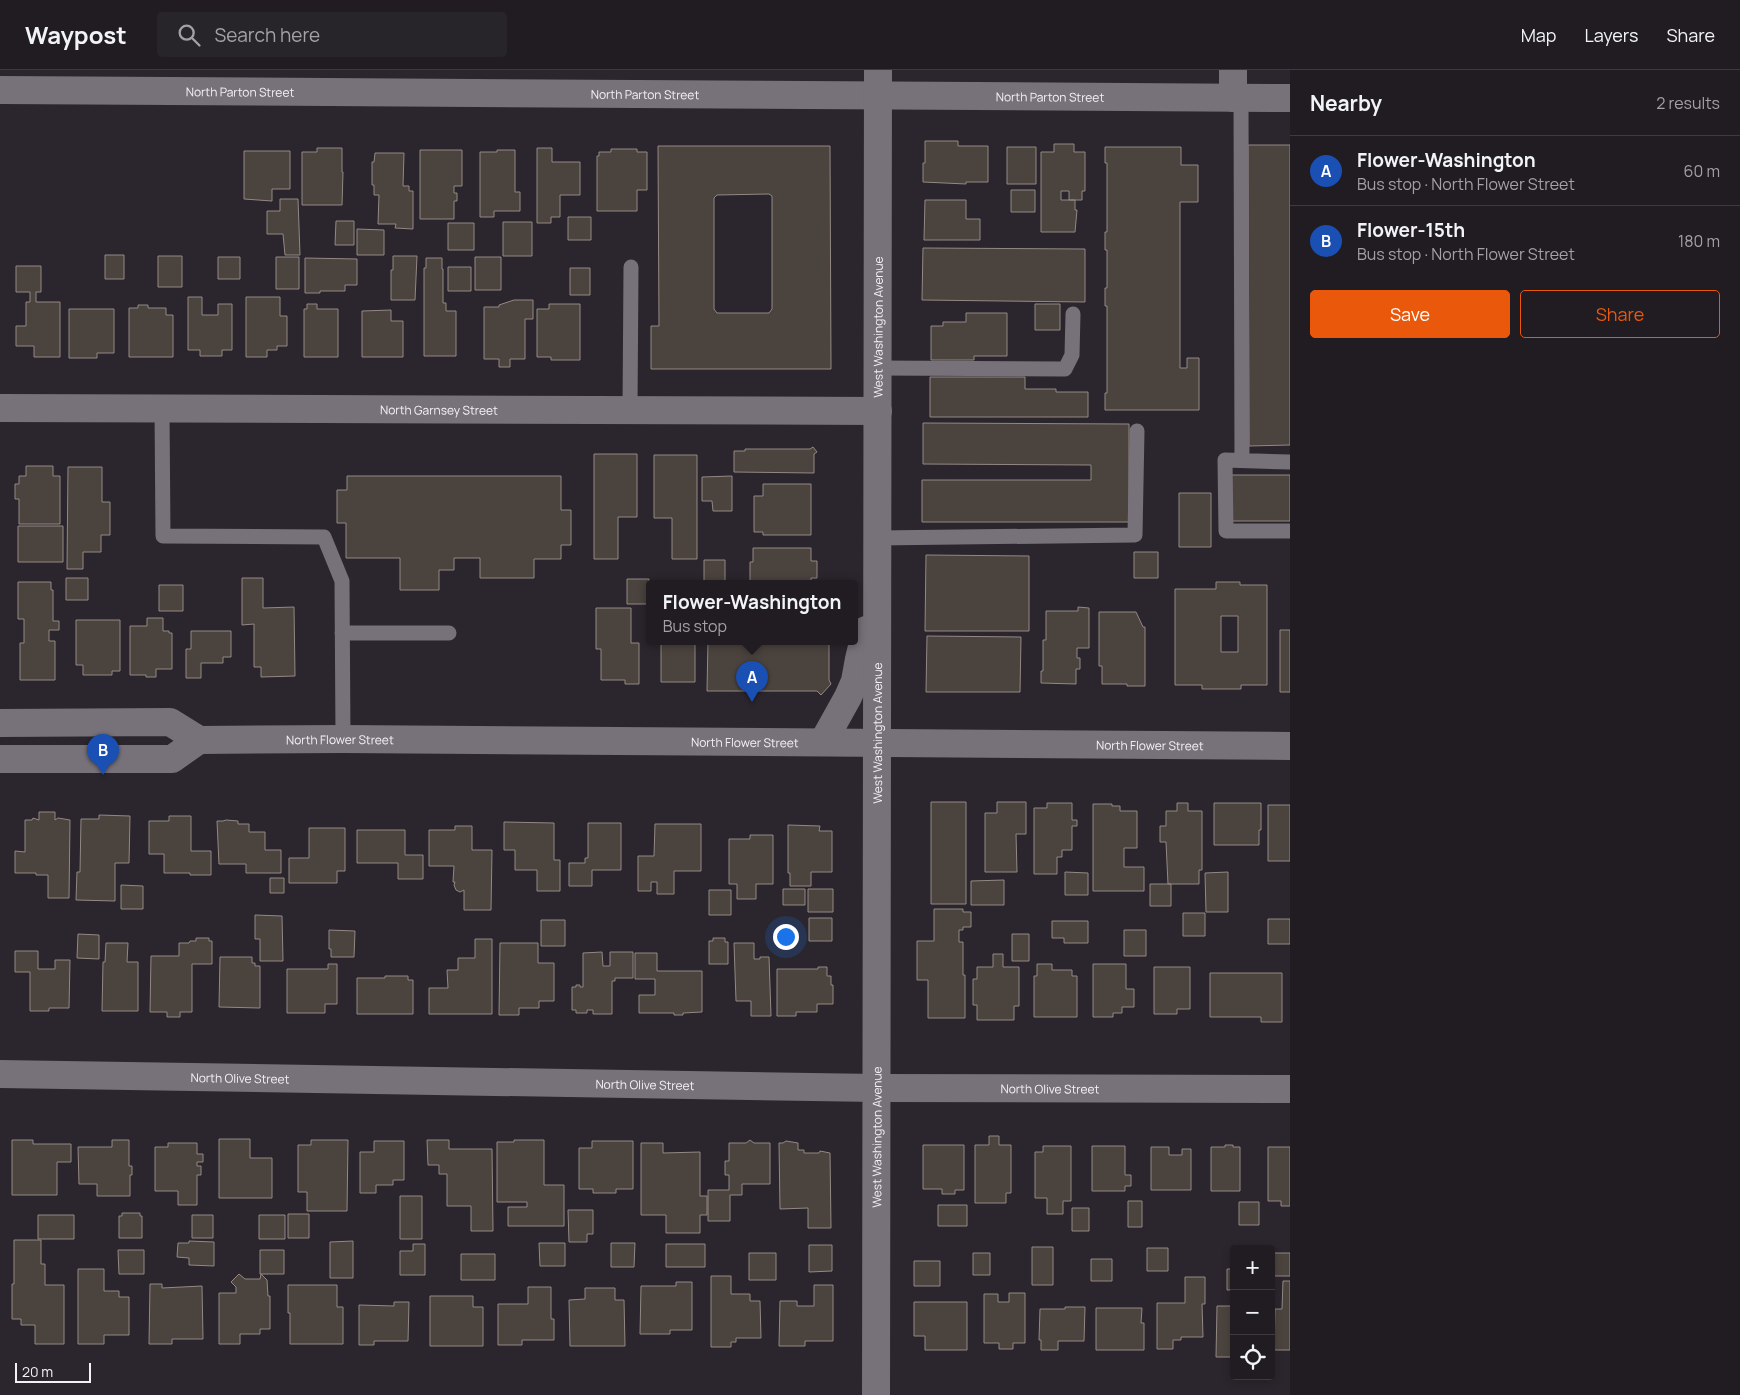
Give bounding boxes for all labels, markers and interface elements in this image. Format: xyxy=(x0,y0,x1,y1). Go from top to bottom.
search box xyxy=(157,12,507,57)
text: Waypost xyxy=(25,18,127,51)
icon: search xyxy=(175,21,203,49)
text: Search here xyxy=(215,22,320,48)
text: Map xyxy=(1521,23,1556,47)
text: Layers xyxy=(1584,23,1638,47)
text: Share xyxy=(1666,23,1715,47)
street label: North Parton Street xyxy=(186,83,294,100)
street label: North Parton Street xyxy=(591,85,699,103)
street label: North Parton Street xyxy=(996,88,1104,105)
text: Nearby xyxy=(1310,89,1382,117)
text: 2 results xyxy=(1656,92,1720,114)
text: Flower-Washington xyxy=(1357,147,1536,173)
text: A xyxy=(1321,160,1331,182)
text: 60 m xyxy=(1684,160,1720,182)
text: Bus stop · North Flower Street xyxy=(1357,173,1575,195)
text: Flower-15th xyxy=(1357,217,1465,243)
text: B xyxy=(1321,230,1331,252)
text: 180 m xyxy=(1678,230,1720,252)
text: Bus stop · North Flower Street xyxy=(1357,243,1575,265)
street label: West Washington Avenue xyxy=(869,256,886,398)
button: Save xyxy=(1310,290,1510,338)
button: Share xyxy=(1520,290,1720,338)
street label: North Garnsey Street xyxy=(380,401,498,418)
popup xyxy=(646,580,858,645)
text: Flower-Washington xyxy=(663,589,841,615)
text: Bus stop xyxy=(663,615,727,637)
pin: A xyxy=(736,661,768,702)
street label: West Washington Avenue xyxy=(868,662,886,804)
street label: North Flower Street xyxy=(286,730,394,748)
street label: North Flower Street xyxy=(691,733,799,751)
pin: B xyxy=(87,734,119,775)
street label: North Flower Street xyxy=(1096,736,1204,754)
your location xyxy=(773,924,799,950)
street label: West Washington Avenue xyxy=(868,1066,885,1208)
street label: North Olive Street xyxy=(190,1069,290,1087)
street label: North Olive Street xyxy=(595,1075,695,1094)
street label: North Olive Street xyxy=(1000,1080,1100,1097)
map controls xyxy=(1230,1245,1275,1380)
button: + xyxy=(1230,1245,1275,1290)
button: − xyxy=(1230,1290,1275,1335)
button: locate xyxy=(1230,1335,1275,1380)
scale bar xyxy=(15,1360,91,1383)
text: 20 m xyxy=(22,1362,53,1381)

